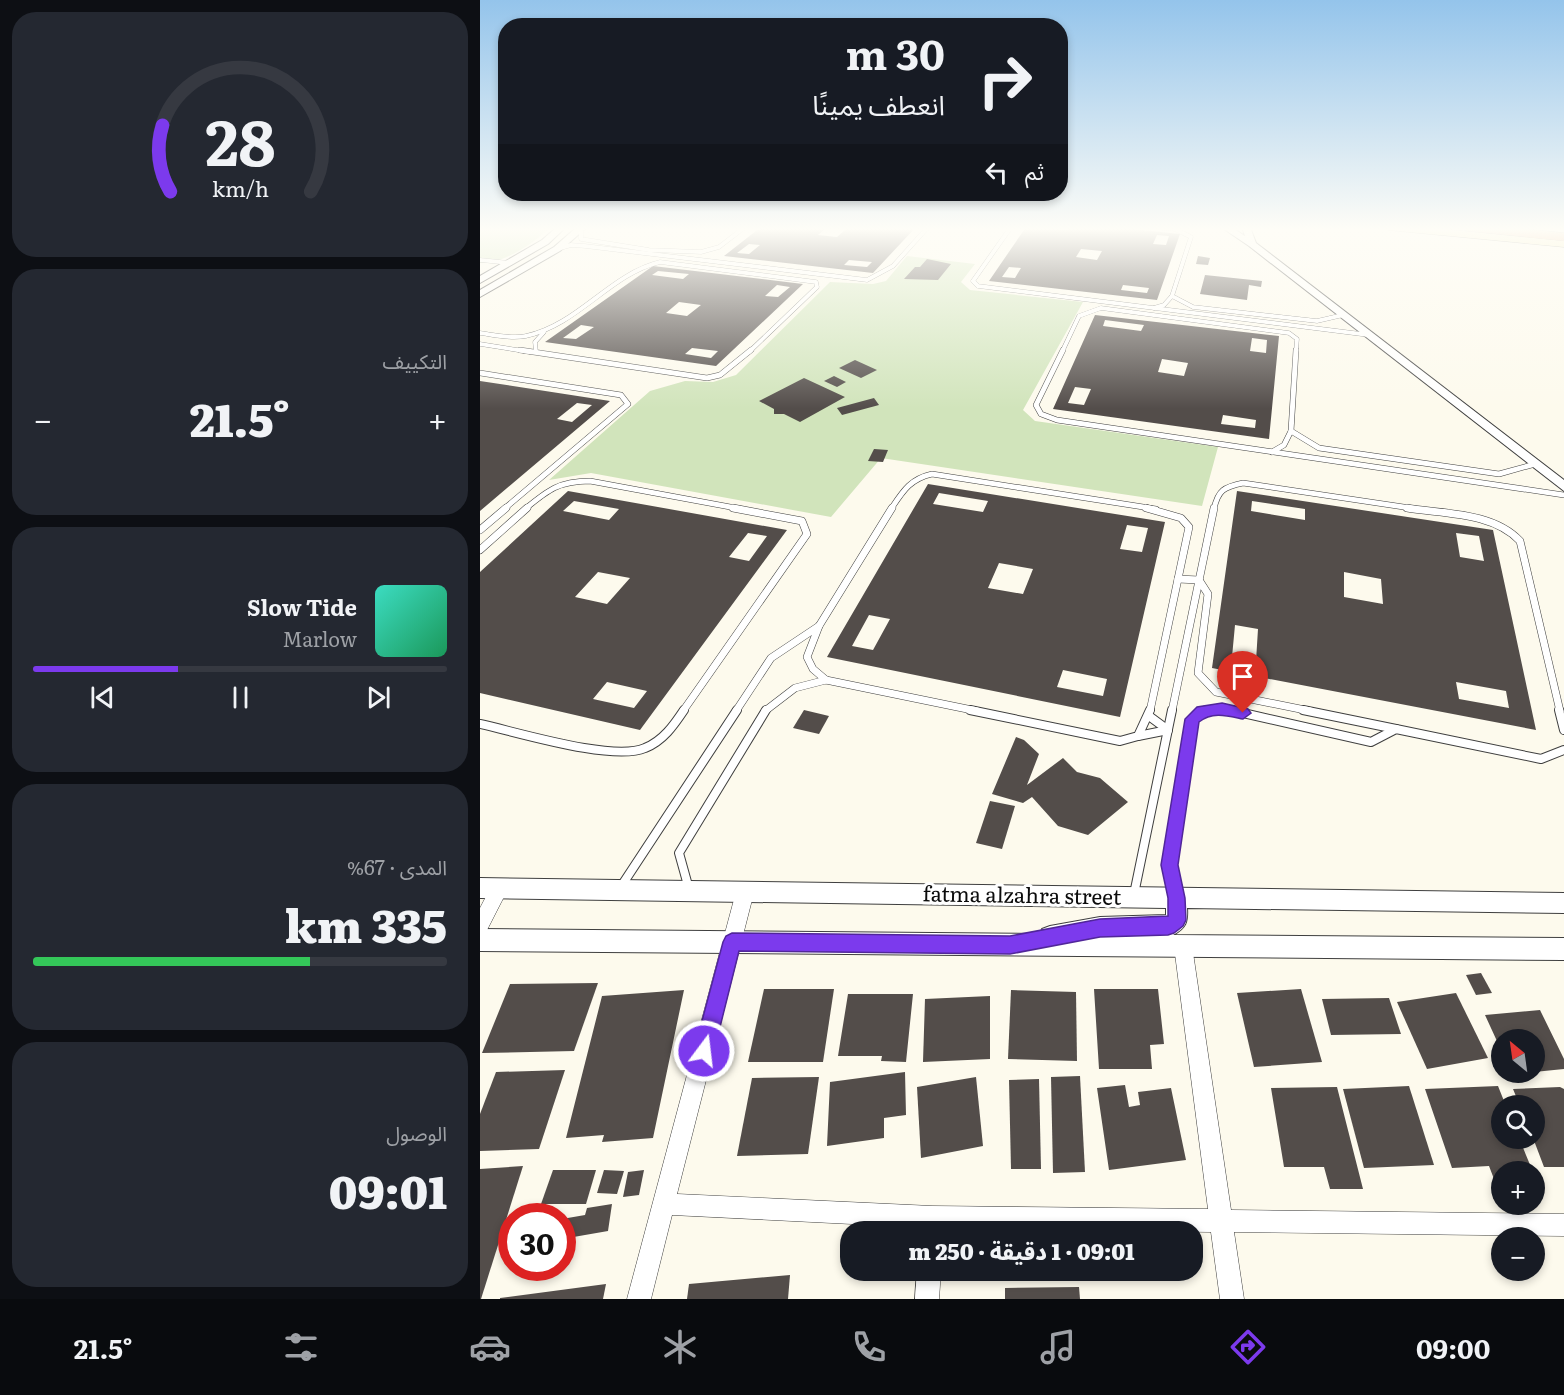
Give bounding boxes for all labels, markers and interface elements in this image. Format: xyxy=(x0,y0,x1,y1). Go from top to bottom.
text: 30 m xyxy=(845,21,945,83)
icon: right xyxy=(966,42,1044,120)
text: انعطف يمينًا xyxy=(812,83,945,123)
text: 28 xyxy=(205,93,275,185)
text: ثم xyxy=(1025,154,1044,187)
icon: left xyxy=(980,156,1013,189)
text: km/h xyxy=(211,172,269,204)
text: التكييف xyxy=(383,345,447,375)
text: 21.5° xyxy=(190,384,290,451)
text: − xyxy=(33,393,52,442)
text: + xyxy=(428,393,447,442)
text: Slow Tide xyxy=(247,590,357,623)
text: Marlow xyxy=(282,623,357,653)
pin xyxy=(1217,651,1268,713)
icon: arrive xyxy=(1226,660,1259,693)
icon: previous xyxy=(86,681,119,714)
icon: pause xyxy=(224,681,257,714)
icon: next xyxy=(362,681,395,714)
text: المدى · 67% xyxy=(347,851,447,881)
street label: fatma alzahra street xyxy=(922,876,1122,911)
text: 335 km xyxy=(285,890,447,957)
position arrow xyxy=(672,1019,736,1083)
north arrow xyxy=(1491,1029,1545,1083)
map controls xyxy=(1491,1029,1545,1281)
button: search xyxy=(1491,1095,1545,1149)
text: الوصول xyxy=(386,1117,447,1147)
text: 09:01 xyxy=(329,1156,447,1223)
button: + xyxy=(1491,1161,1545,1215)
speed limit sign: 30 xyxy=(498,1203,576,1281)
button: − xyxy=(1491,1227,1545,1281)
text: 09:01 · 1 دقيقة · 250 m xyxy=(908,1234,1135,1267)
icon: filters xyxy=(280,1326,322,1368)
icon: car xyxy=(469,1326,511,1368)
icon: climate xyxy=(659,1326,701,1368)
icon: phone xyxy=(848,1326,890,1368)
icon: music xyxy=(1037,1326,1079,1368)
icon: directions xyxy=(1227,1326,1269,1368)
text: 21.5° xyxy=(74,1327,132,1367)
text: 09:00 xyxy=(1416,1327,1490,1367)

